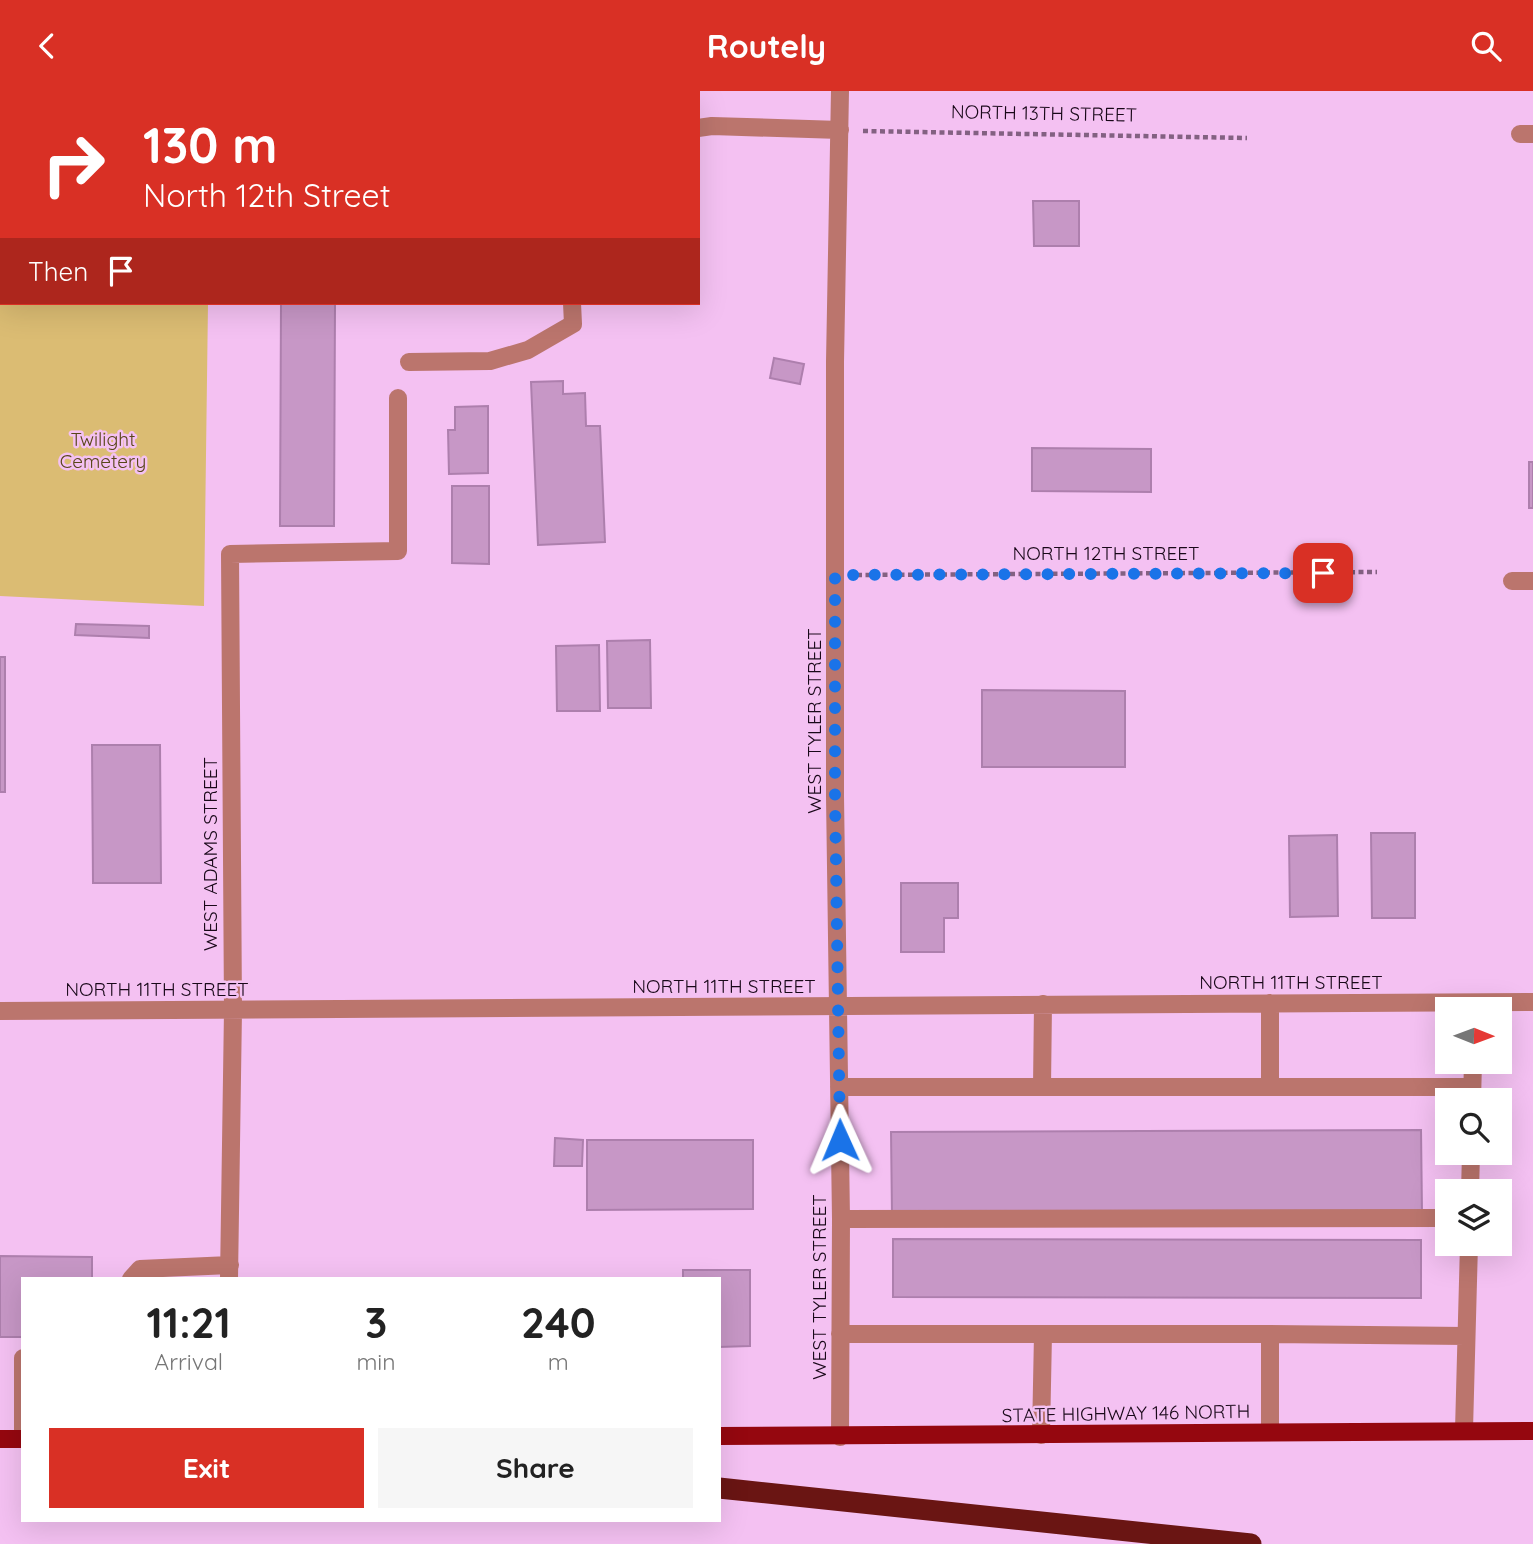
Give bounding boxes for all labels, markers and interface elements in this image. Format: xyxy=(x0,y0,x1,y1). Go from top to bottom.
text: Routely xyxy=(707,26,826,66)
icon: back xyxy=(28,27,66,65)
icon: search xyxy=(1467,27,1505,65)
street label: NORTH 13TH STREET xyxy=(951,99,1137,127)
text: 130 m xyxy=(143,114,277,175)
icon: right xyxy=(28,119,119,210)
text: North 12th Street xyxy=(143,175,391,215)
icon: arrive xyxy=(102,252,140,290)
text: Then xyxy=(28,255,88,288)
park label: Twilight Cemetery xyxy=(60,427,146,473)
street label: NORTH 12TH STREET xyxy=(1012,541,1200,565)
pin xyxy=(1293,543,1353,603)
icon: arrive xyxy=(1304,554,1342,592)
street label: WEST TYLER STREET xyxy=(802,628,826,814)
street label: WEST ADAMS STREET xyxy=(198,757,222,951)
street label: NORTH 11TH STREET xyxy=(1199,970,1383,994)
street label: NORTH 11TH STREET xyxy=(632,974,816,998)
street label: NORTH 11TH STREET xyxy=(65,977,249,1001)
north arrow xyxy=(1435,997,1512,1075)
map controls xyxy=(1435,997,1512,1256)
button: search xyxy=(1435,1088,1512,1165)
position arrow xyxy=(803,1103,877,1177)
button: layers xyxy=(1435,1179,1512,1256)
street label: WEST TYLER STREET xyxy=(807,1194,831,1380)
text: 11:21 xyxy=(147,1296,231,1349)
text: 3 xyxy=(365,1296,387,1349)
text: 240 xyxy=(521,1296,595,1349)
text: Arrival xyxy=(154,1347,223,1376)
text: min xyxy=(356,1347,396,1376)
text: m xyxy=(548,1347,569,1376)
street label: STATE HIGHWAY 146 NORTH xyxy=(1001,1399,1251,1427)
button: Exit xyxy=(49,1428,364,1508)
button: Share xyxy=(378,1428,693,1508)

